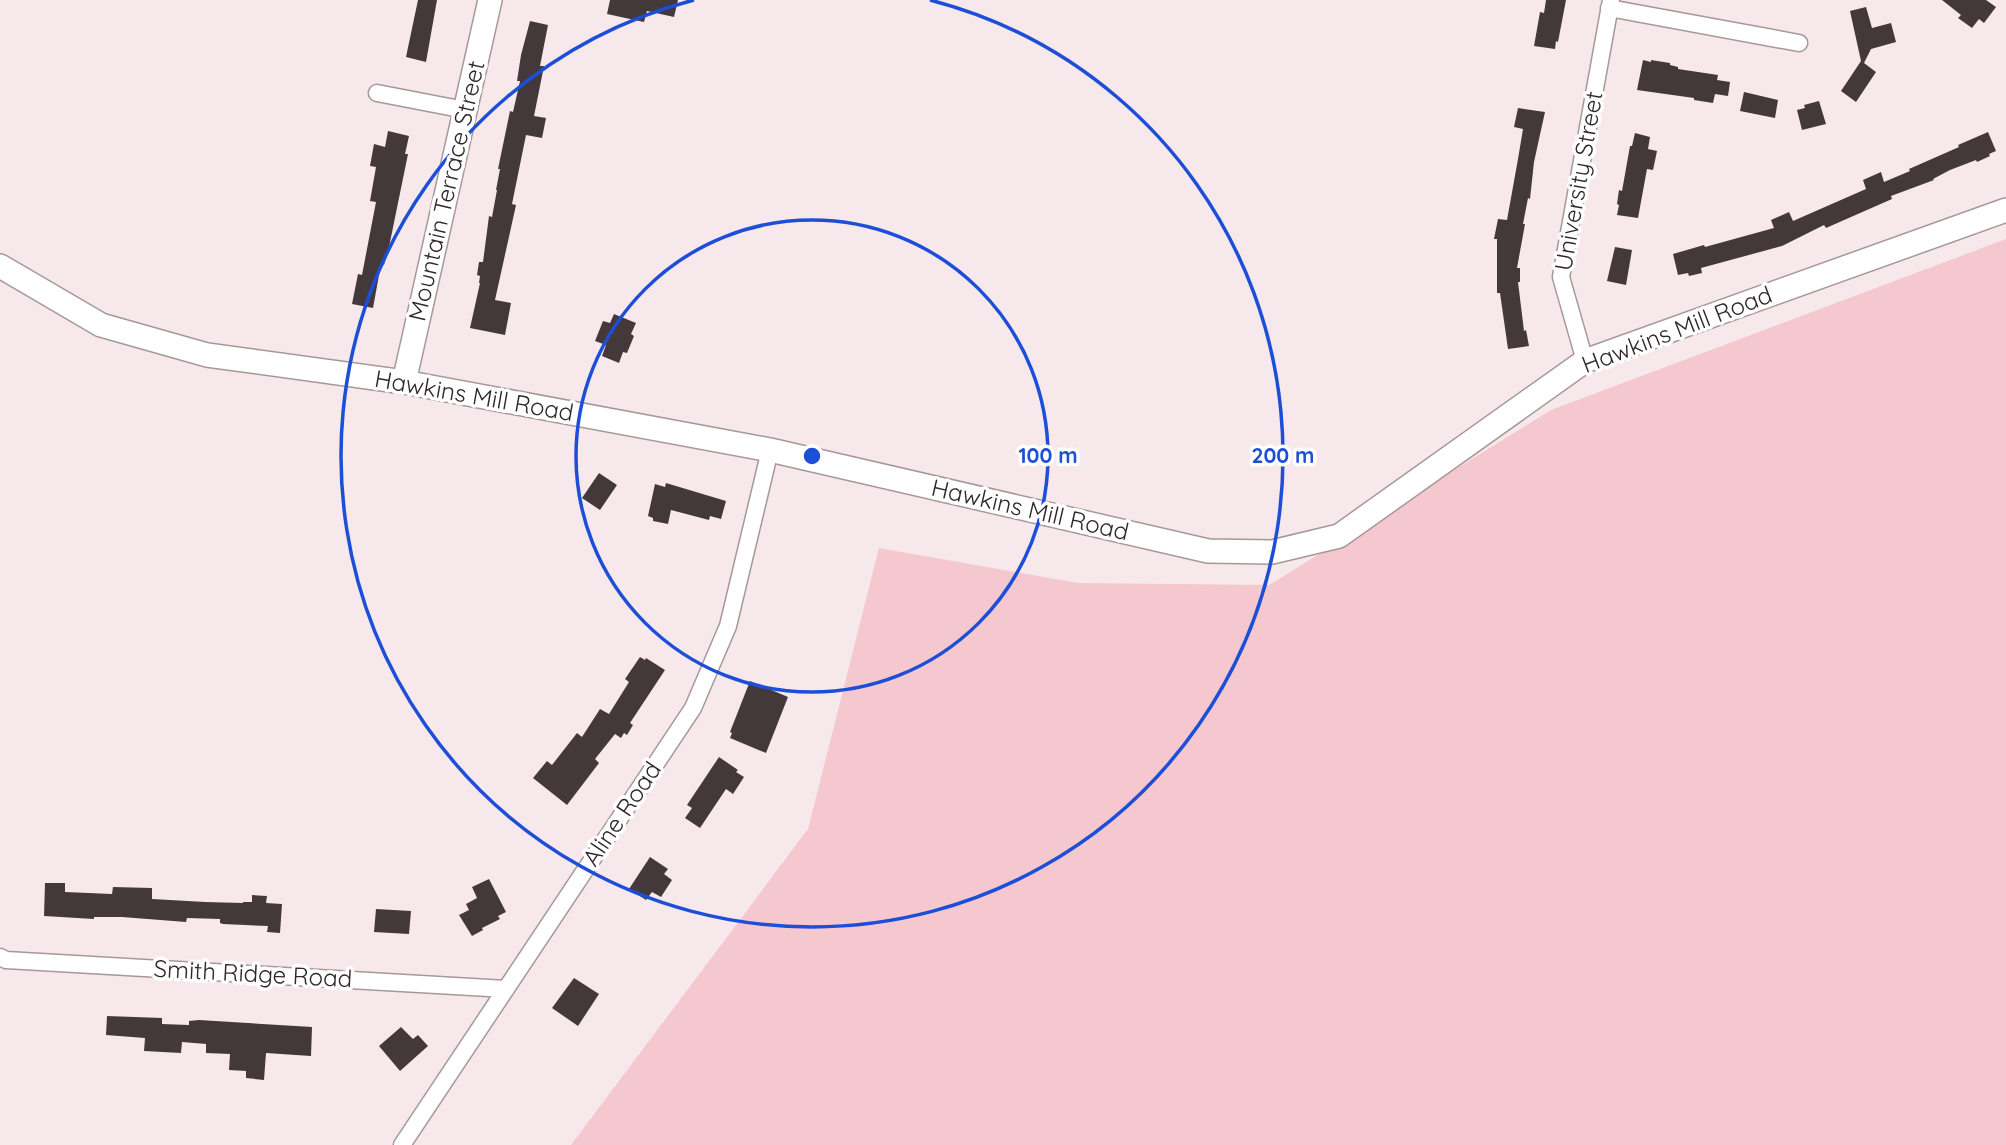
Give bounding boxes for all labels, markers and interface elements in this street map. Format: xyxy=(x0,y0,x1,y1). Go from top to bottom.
street label: Mountain Terrace Street xyxy=(401,58,491,324)
street label: University Street xyxy=(1547,89,1609,273)
street label: Hawkins Mill Road xyxy=(1577,279,1776,379)
street label: Hawkins Mill Road xyxy=(372,363,576,427)
text: 100 m xyxy=(1018,442,1078,468)
text: 200 m xyxy=(1252,442,1314,468)
centre of rings xyxy=(800,444,824,468)
street label: Hawkins Mill Road xyxy=(929,472,1132,546)
street label: Aline Road xyxy=(575,755,667,871)
street label: Smith Ridge Road xyxy=(153,953,353,993)

